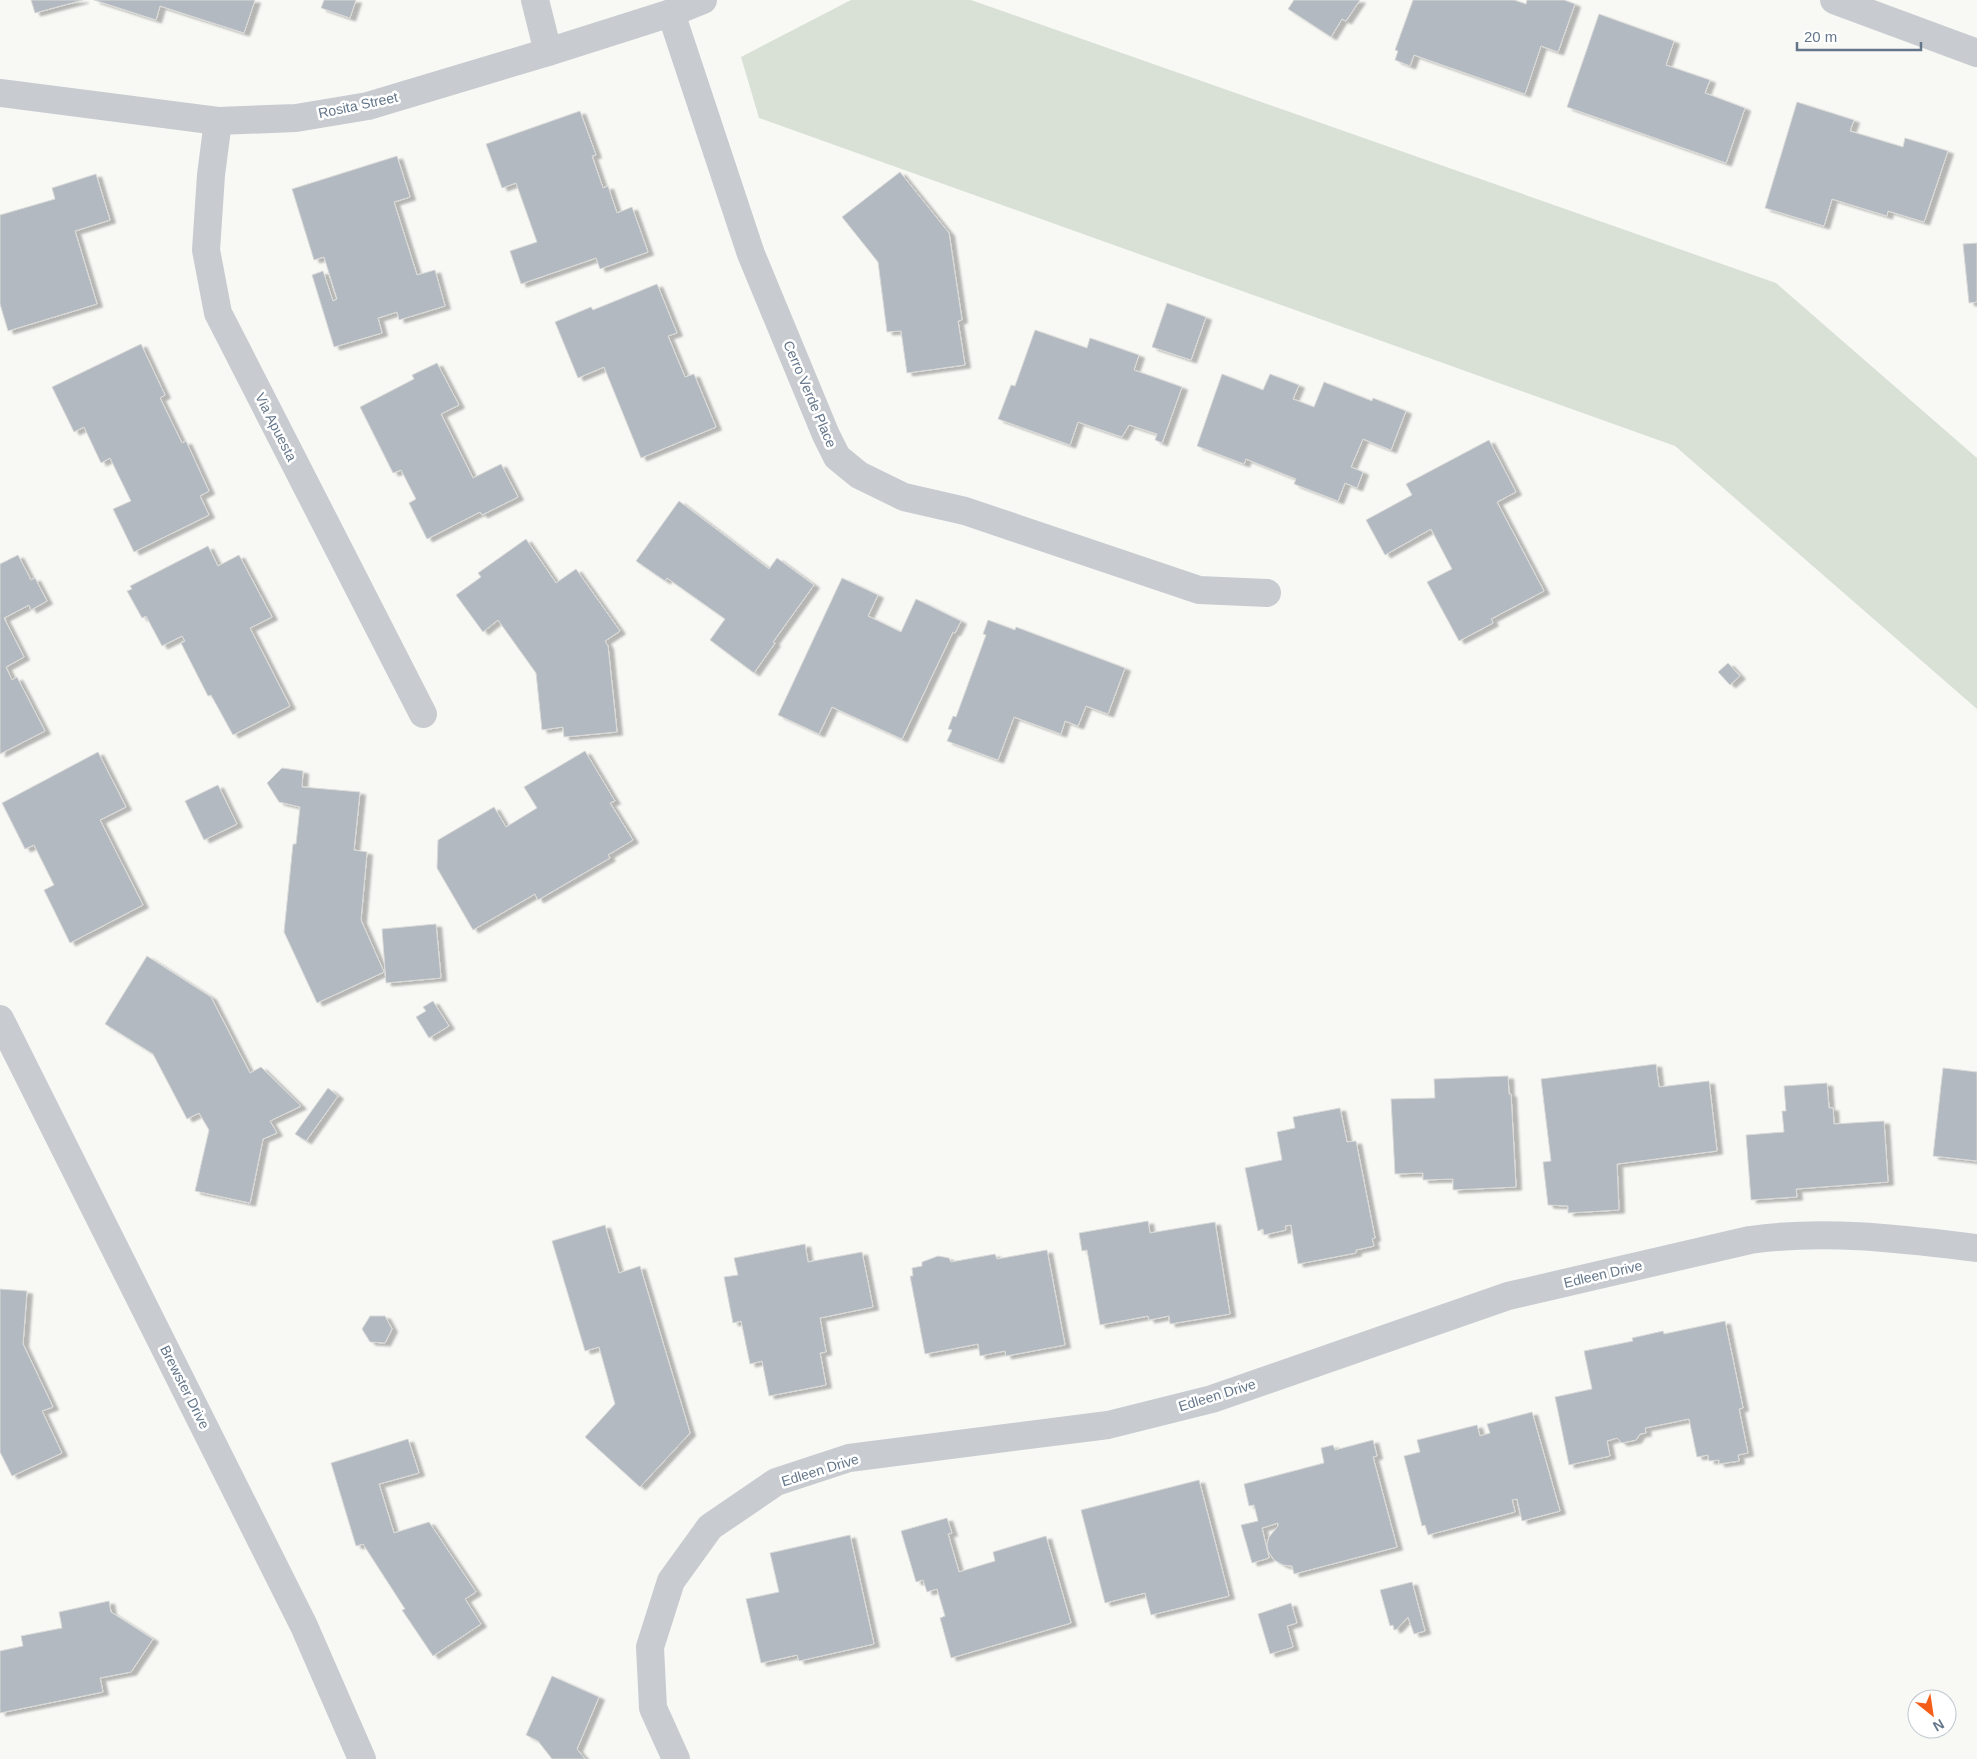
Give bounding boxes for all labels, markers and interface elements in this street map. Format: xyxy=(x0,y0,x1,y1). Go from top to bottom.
scale bar xyxy=(1797,20,1921,52)
text: 20 m xyxy=(1804,28,1837,45)
street label: Rosita Street xyxy=(317,89,399,121)
street label: Cerro Verde Place xyxy=(780,338,840,450)
street label: Via Apuesta xyxy=(252,390,300,464)
street label: Edleen Drive xyxy=(1562,1257,1644,1291)
street label: Brewster Drive xyxy=(157,1342,213,1432)
street label: Edleen Drive xyxy=(1176,1376,1258,1414)
street label: Edleen Drive xyxy=(779,1451,861,1489)
north arrow xyxy=(1907,1689,1957,1739)
text: N xyxy=(1930,1716,1947,1735)

